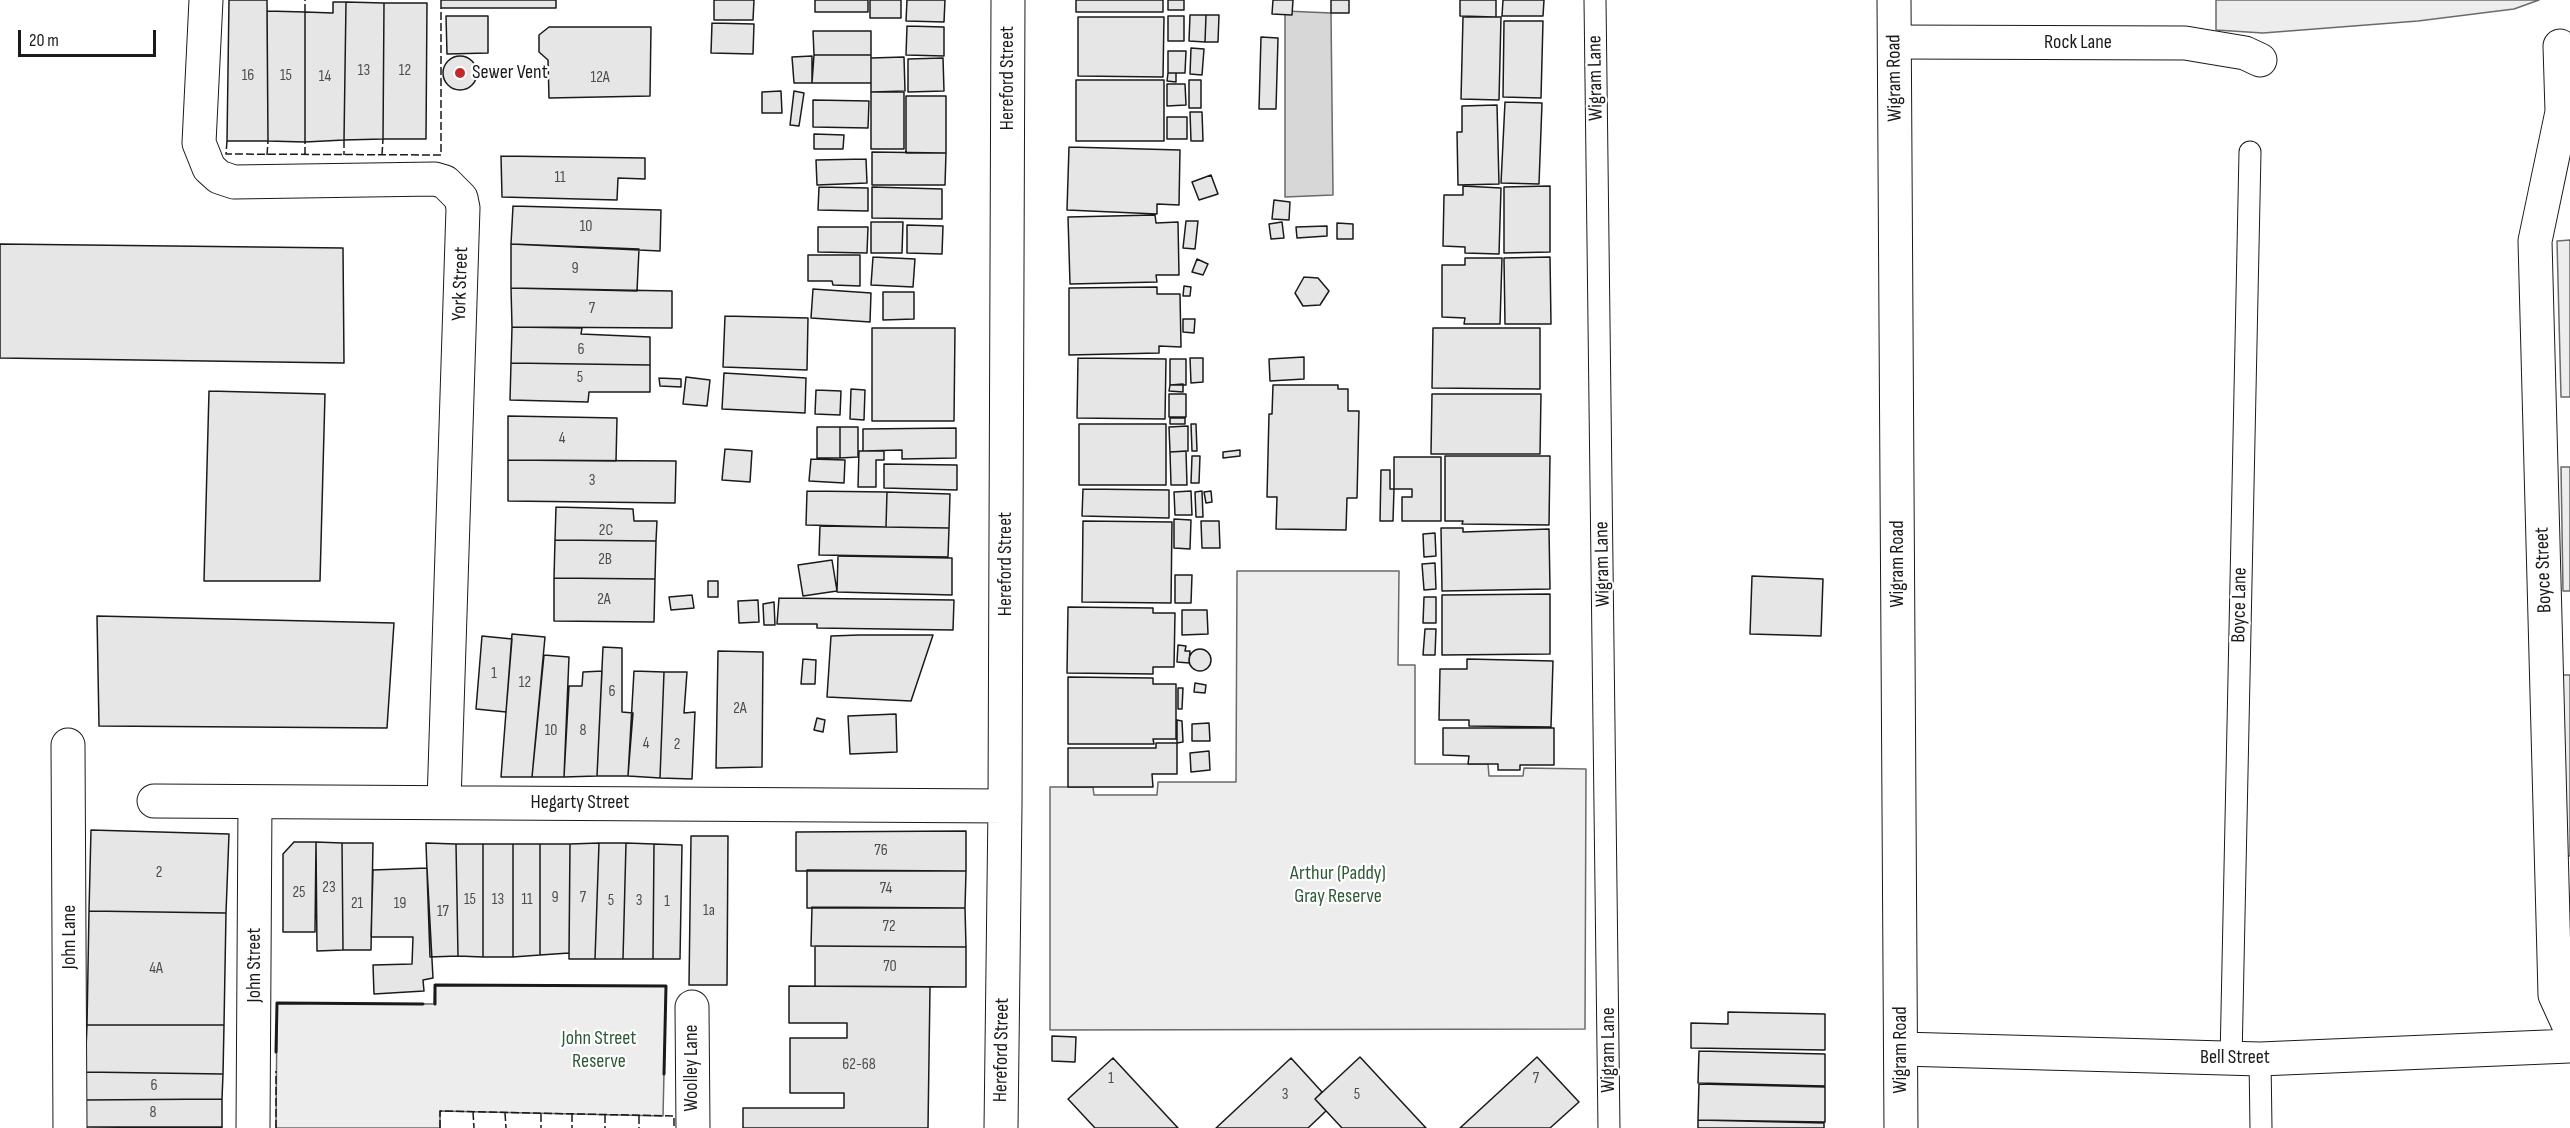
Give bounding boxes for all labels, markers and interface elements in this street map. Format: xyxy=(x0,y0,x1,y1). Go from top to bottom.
scale bar xyxy=(21,18,159,56)
street label: Hereford Street xyxy=(996,26,1020,130)
text: 20 m xyxy=(29,30,59,51)
street label: Rock Lane xyxy=(2044,31,2112,55)
street label: Wigram Road xyxy=(1882,34,1908,122)
street label: Wigram Lane xyxy=(1583,35,1609,121)
house number: 13 xyxy=(358,61,370,81)
house number: 12 xyxy=(399,61,411,81)
place label: Sewer Vent xyxy=(472,61,548,85)
house number: 16 xyxy=(242,66,254,86)
house number: 15 xyxy=(280,66,292,86)
marker: Sewer Vent xyxy=(453,66,467,80)
house number: 14 xyxy=(319,67,331,87)
house number: 12A xyxy=(590,68,610,88)
house number: 11 xyxy=(554,168,566,188)
house number: 10 xyxy=(580,217,592,237)
street label: York Street xyxy=(448,246,474,322)
house number: 9 xyxy=(571,259,579,279)
house number: 7 xyxy=(589,299,595,319)
house number: 6 xyxy=(577,340,585,360)
house number: 5 xyxy=(577,368,583,388)
house number: 4 xyxy=(559,429,565,449)
house number: 3 xyxy=(589,471,595,491)
street label: Hereford Street xyxy=(994,512,1018,616)
street label: Wigram Road xyxy=(1886,520,1910,608)
house number: 2C xyxy=(599,521,613,541)
street label: Wigram Lane xyxy=(1590,521,1616,607)
street label: Boyce Street xyxy=(2531,527,2557,613)
house number: 2B xyxy=(598,550,612,570)
street label: Boyce Lane xyxy=(2227,567,2253,643)
house number: 2A xyxy=(597,590,611,610)
house number: 1 xyxy=(491,664,497,684)
house number: 12 xyxy=(519,673,531,693)
house number: 6 xyxy=(608,682,616,702)
house number: 2A xyxy=(733,699,747,719)
house number: 10 xyxy=(545,721,557,741)
house number: 8 xyxy=(579,721,587,741)
house number: 4 xyxy=(643,734,649,754)
house number: 2 xyxy=(674,735,680,755)
street label: Hegarty Street xyxy=(531,791,629,815)
house number: 76 xyxy=(874,841,888,861)
park label: Arthur (Paddy) Gray Reserve xyxy=(1290,862,1386,909)
house number: 2 xyxy=(156,863,162,883)
house number: 23 xyxy=(322,878,336,898)
house number: 74 xyxy=(880,879,892,899)
house number: 25 xyxy=(292,883,306,903)
house number: 9 xyxy=(551,888,559,908)
house number: 7 xyxy=(580,888,586,908)
house number: 15 xyxy=(464,890,476,910)
house number: 13 xyxy=(492,890,504,910)
house number: 11 xyxy=(521,890,533,910)
house number: 5 xyxy=(608,891,614,911)
house number: 3 xyxy=(636,891,642,911)
house number: 1 xyxy=(664,892,670,912)
house number: 21 xyxy=(351,894,363,914)
house number: 19 xyxy=(394,894,406,914)
house number: 1a xyxy=(703,901,715,921)
house number: 17 xyxy=(437,902,449,922)
street label: John Lane xyxy=(58,905,82,969)
house number: 72 xyxy=(883,917,895,937)
street label: John Street xyxy=(243,928,267,1002)
house number: 70 xyxy=(883,957,897,977)
house number: 4A xyxy=(149,959,163,979)
street label: Hereford Street xyxy=(989,998,1015,1102)
street label: Wigram Road xyxy=(1889,1006,1913,1094)
street label: Wigram Lane xyxy=(1597,1007,1621,1093)
street label: Woolley Lane xyxy=(680,1024,704,1112)
park label: John Street Reserve xyxy=(562,1027,636,1074)
street label: Bell Street xyxy=(2200,1046,2270,1070)
house number: 62-68 xyxy=(842,1055,876,1075)
house number: 1 xyxy=(1108,1069,1114,1089)
house number: 7 xyxy=(1533,1069,1539,1089)
house number: 6 xyxy=(150,1076,158,1096)
house number: 3 xyxy=(1282,1085,1288,1105)
house number: 5 xyxy=(1354,1085,1360,1105)
house number: 8 xyxy=(149,1103,157,1123)

